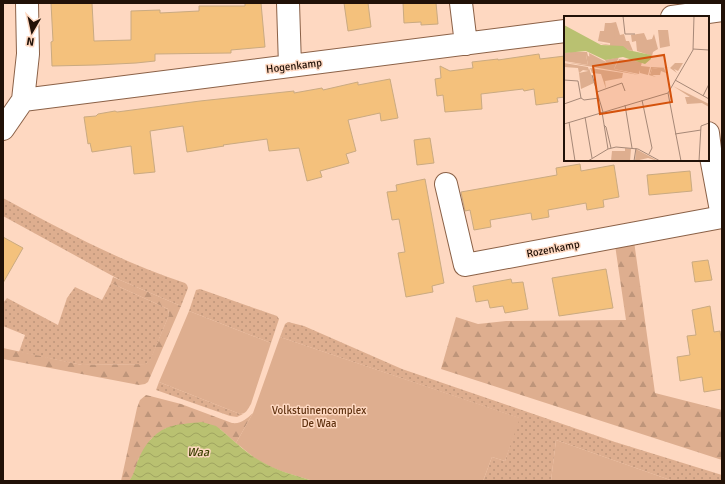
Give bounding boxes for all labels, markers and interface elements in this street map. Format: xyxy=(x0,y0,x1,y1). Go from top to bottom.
north arrow xyxy=(12,12,52,52)
inset map xyxy=(564,16,709,161)
text: N xyxy=(26,34,35,48)
street label: Hogenkamp xyxy=(265,56,323,76)
street label: Rozenkamp xyxy=(525,237,581,261)
park label: Volkstuinencomplex De Waa xyxy=(272,404,366,430)
water label: Waa xyxy=(187,445,210,460)

